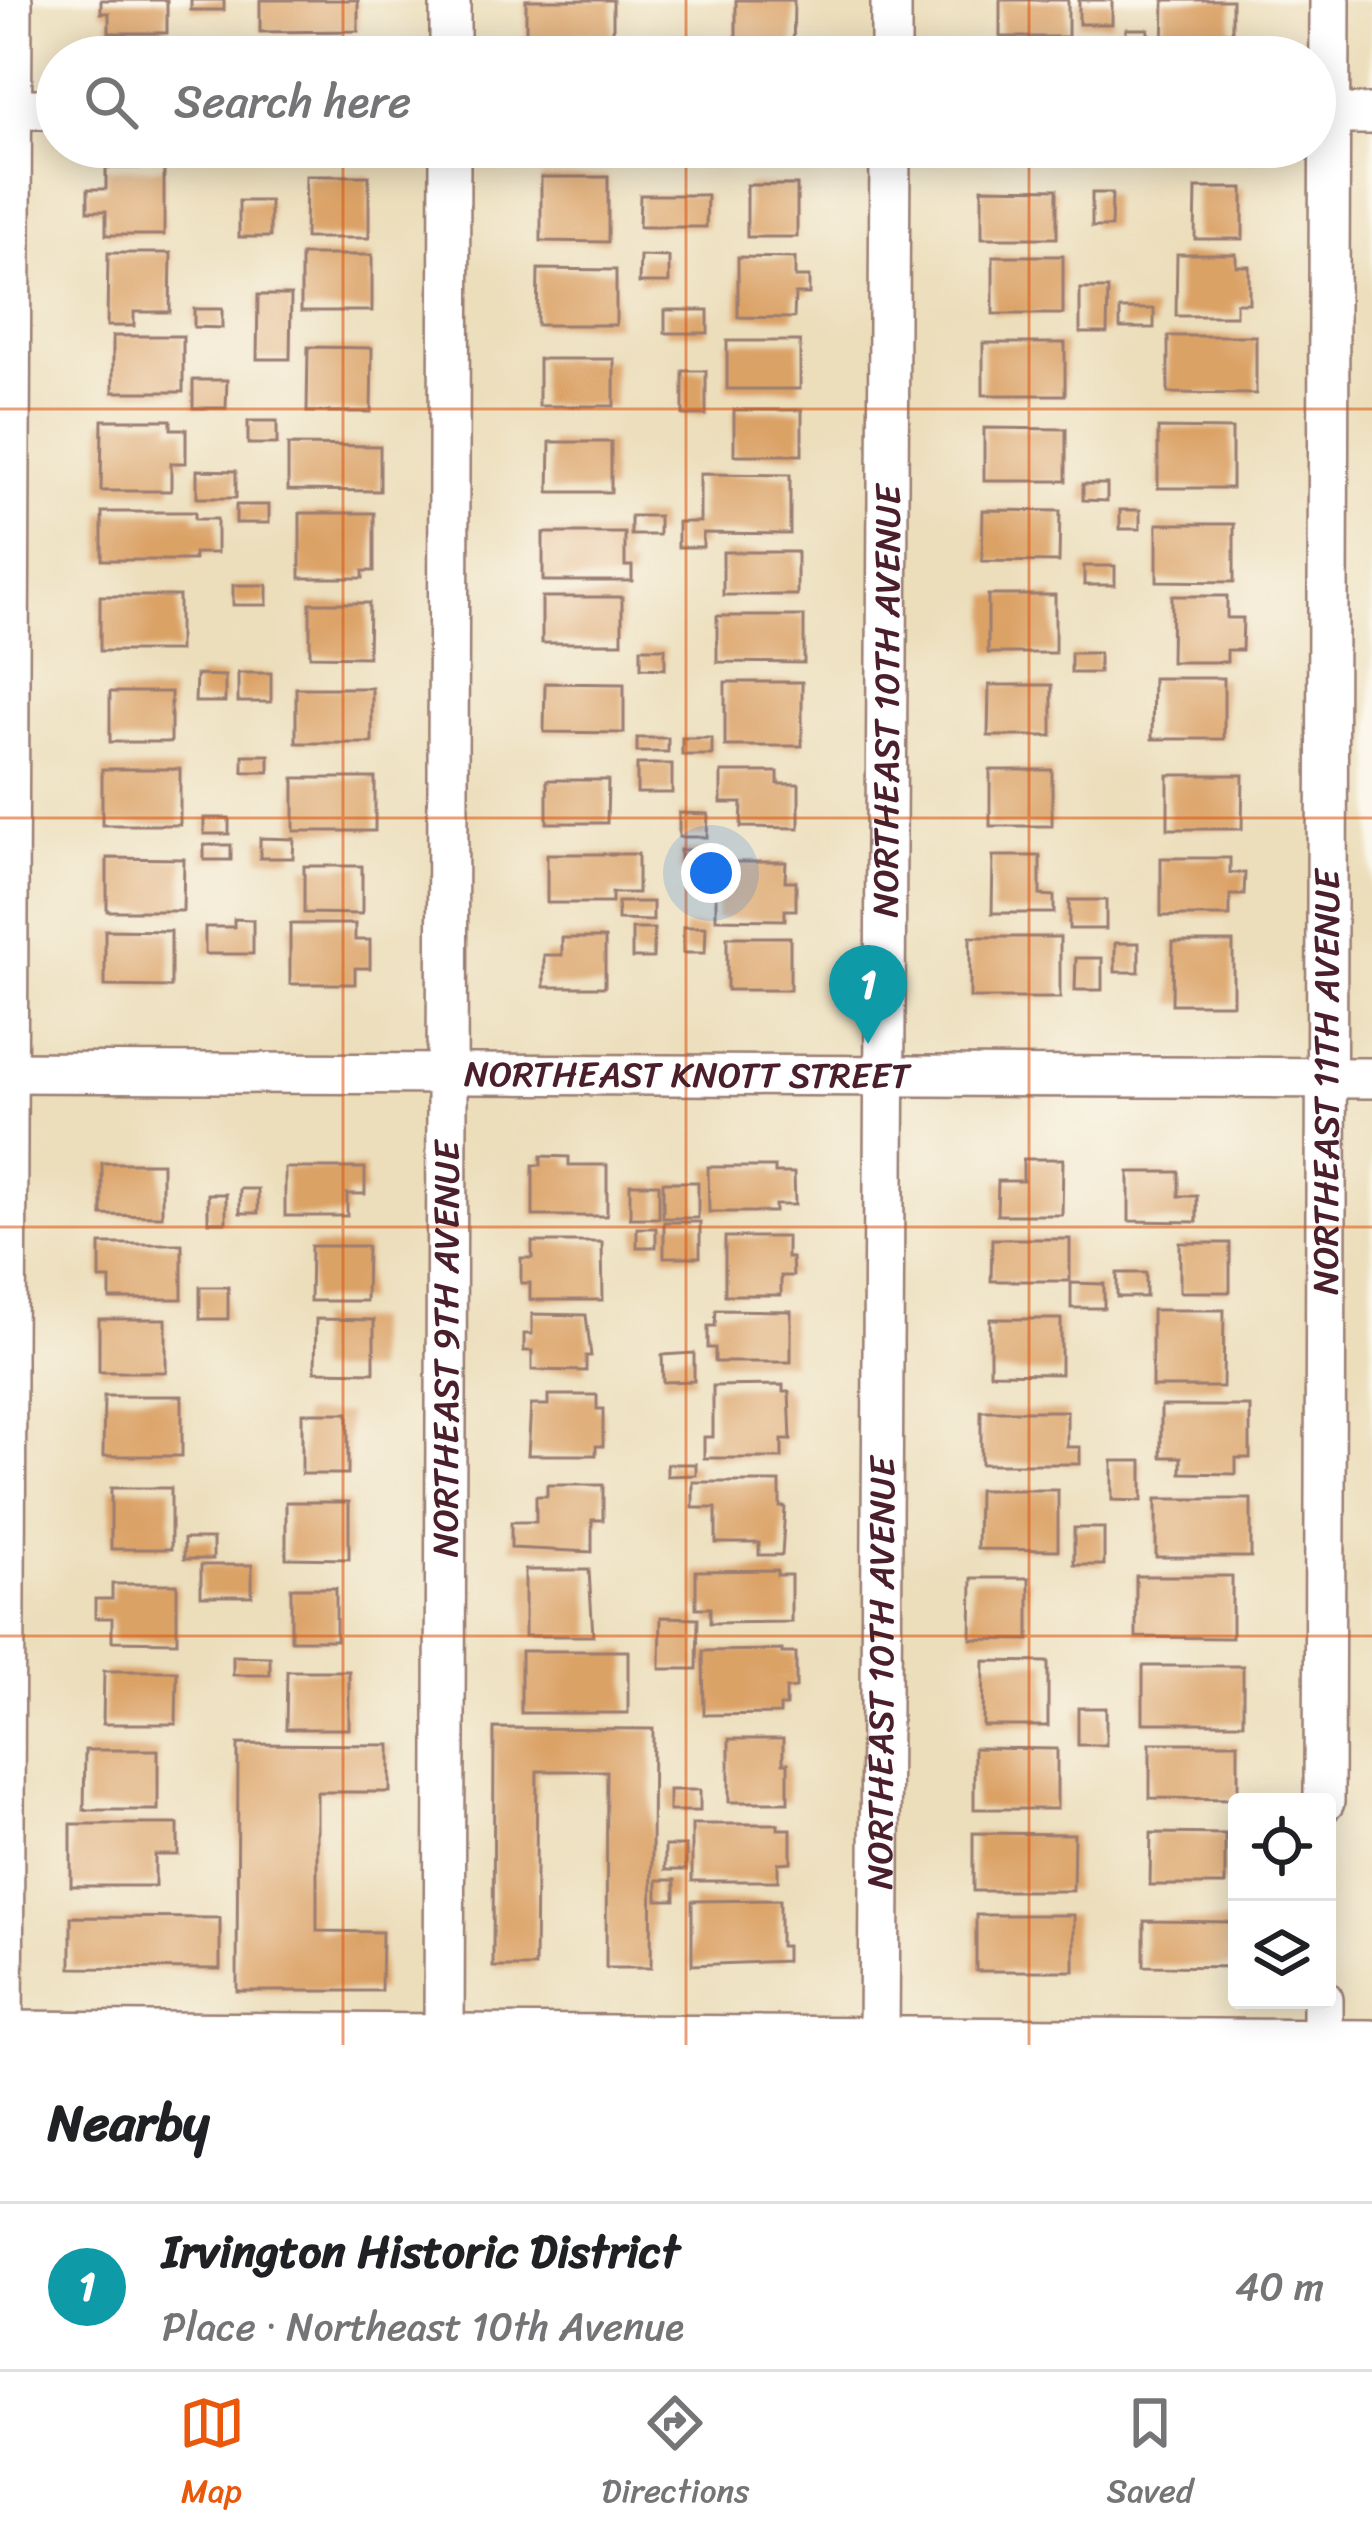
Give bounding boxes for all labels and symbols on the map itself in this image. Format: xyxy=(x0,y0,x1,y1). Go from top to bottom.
street label: NORTHEAST 10TH AVENUE xyxy=(854,483,920,918)
your location xyxy=(681,843,741,903)
street label: NORTHEAST 11TH AVENUE xyxy=(1294,867,1359,1295)
pin: 1 xyxy=(829,945,907,1044)
street label: NORTHEAST KNOTT STREET xyxy=(464,1042,912,1108)
street label: NORTHEAST 9TH AVENUE xyxy=(414,1139,479,1557)
street label: NORTHEAST 10TH AVENUE xyxy=(848,1454,914,1890)

